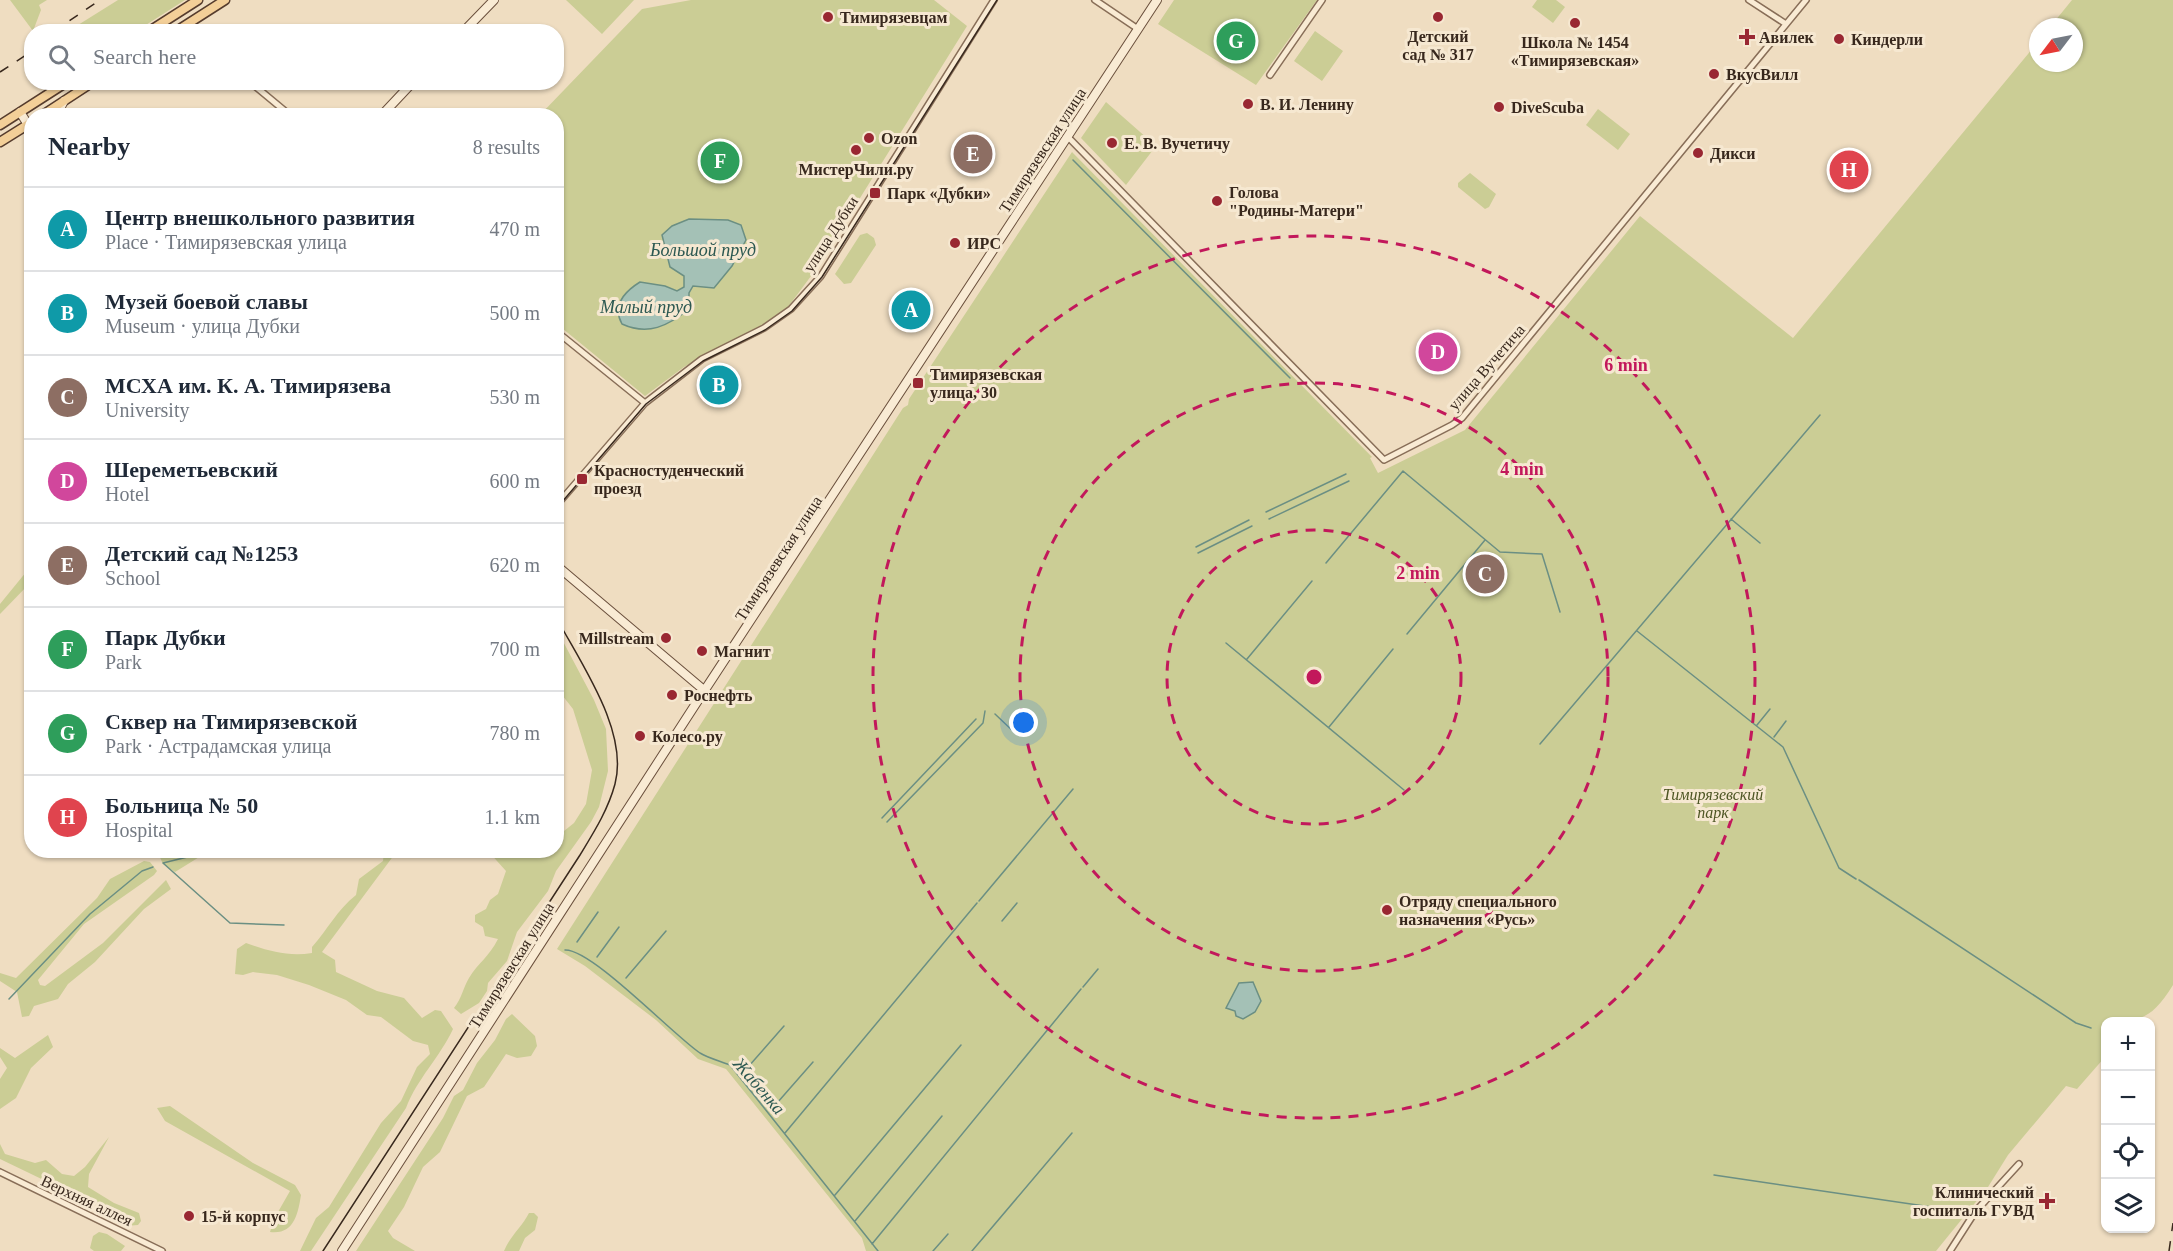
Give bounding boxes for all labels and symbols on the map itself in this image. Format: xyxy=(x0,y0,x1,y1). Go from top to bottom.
place label: Тимирязевцам xyxy=(840,9,948,27)
marker: Тимирязевцам xyxy=(821,10,835,24)
marker: Детский сад № 317 xyxy=(1431,10,1445,24)
marker: Школа № 1454 «Тимирязевская» xyxy=(1568,16,1582,30)
pin: G xyxy=(1216,18,1256,63)
north arrow xyxy=(2029,18,2083,72)
place label: Детский сад № 317 xyxy=(1402,28,1474,63)
place label: Авилек xyxy=(1759,29,1814,46)
marker: Авилек xyxy=(1740,30,1754,44)
place label: Киндерли xyxy=(1851,31,1923,49)
marker: Киндерли xyxy=(1832,32,1846,46)
place label: Школа № 1454 «Тимирязевская» xyxy=(1511,34,1639,70)
place label: ВкусВилл xyxy=(1726,66,1798,84)
marker: ВкусВилл xyxy=(1707,67,1721,81)
street label: Тимирязевская улица xyxy=(996,85,1090,216)
place label: В. И. Ленину xyxy=(1260,96,1354,114)
marker: В. И. Ленину xyxy=(1241,97,1255,111)
place label: DiveScuba xyxy=(1511,99,1584,116)
marker: DiveScuba xyxy=(1492,100,1506,114)
place label: Ozon xyxy=(881,130,918,147)
marker: Ozon xyxy=(862,131,876,145)
pin: E xyxy=(954,132,992,176)
place label: Е. В. Вучетичу xyxy=(1124,135,1230,153)
marker: Е. В. Вучетичу xyxy=(1105,136,1119,150)
pin: F xyxy=(700,138,740,184)
marker: МистерЧили.ру xyxy=(849,143,863,157)
place label: Дикси xyxy=(1710,145,1755,163)
marker: Дикси xyxy=(1691,146,1705,160)
pin: H xyxy=(1830,148,1868,192)
place label: МистерЧили.ру xyxy=(798,161,914,179)
place label: Голова "Родины-Матери" xyxy=(1229,184,1364,220)
place label: Парк «Дубки» xyxy=(887,185,991,203)
marker: Парк «Дубки» xyxy=(868,186,882,200)
street label: улица Дубки xyxy=(800,193,862,276)
marker: Голова "Родины-Матери" xyxy=(1210,194,1224,208)
place label: ИРС xyxy=(967,235,1001,252)
marker: ИРС xyxy=(948,236,962,250)
water label: Большой пруд xyxy=(649,240,756,260)
pin: A xyxy=(892,288,930,332)
water label: Малый пруд xyxy=(599,297,692,317)
street label: улица Вучетича xyxy=(1445,321,1529,414)
pin: D xyxy=(1418,330,1458,374)
text: 6 min xyxy=(1604,355,1648,375)
pin: B xyxy=(700,362,738,408)
place label: Тимирязевская улица, 30 xyxy=(930,366,1043,402)
marker: Тимирязевская улица, 30 xyxy=(911,376,925,390)
text: 4 min xyxy=(1500,459,1544,479)
place label: Красностуденческий проезд xyxy=(594,462,744,498)
marker: Красностуденческий проезд xyxy=(575,472,589,486)
street label: Тимирязевская улица xyxy=(732,493,826,624)
pin: C xyxy=(1466,552,1504,596)
text: 2 min xyxy=(1396,563,1440,583)
place label: Millstream xyxy=(579,630,655,647)
marker: Millstream xyxy=(659,631,673,645)
place label: Магнит xyxy=(714,643,771,660)
marker: Магнит xyxy=(695,644,709,658)
centre of rings xyxy=(1304,667,1324,687)
place label: Роснефть xyxy=(684,687,753,705)
marker: Роснефть xyxy=(665,688,679,702)
your location xyxy=(1009,708,1038,737)
place label: Колесо.ру xyxy=(652,728,723,746)
marker: Колесо.ру xyxy=(633,729,647,743)
park label: Тимирязевский парк xyxy=(1663,786,1763,822)
place label: Отряду специального назначения «Русь» xyxy=(1399,893,1557,929)
street label: Тимирязевская улица xyxy=(466,899,558,1032)
marker: Отряду специального назначения «Русь» xyxy=(1380,903,1394,917)
water label: Жабенка xyxy=(728,1053,789,1118)
street label: Верхняя аллея xyxy=(38,1172,136,1230)
place label: Клинический госпиталь ГУВД xyxy=(1913,1184,2034,1220)
marker: Клинический госпиталь ГУВД xyxy=(2038,1192,2056,1210)
place label: 15-й корпус xyxy=(201,1208,285,1226)
marker: 15-й корпус xyxy=(182,1209,196,1223)

